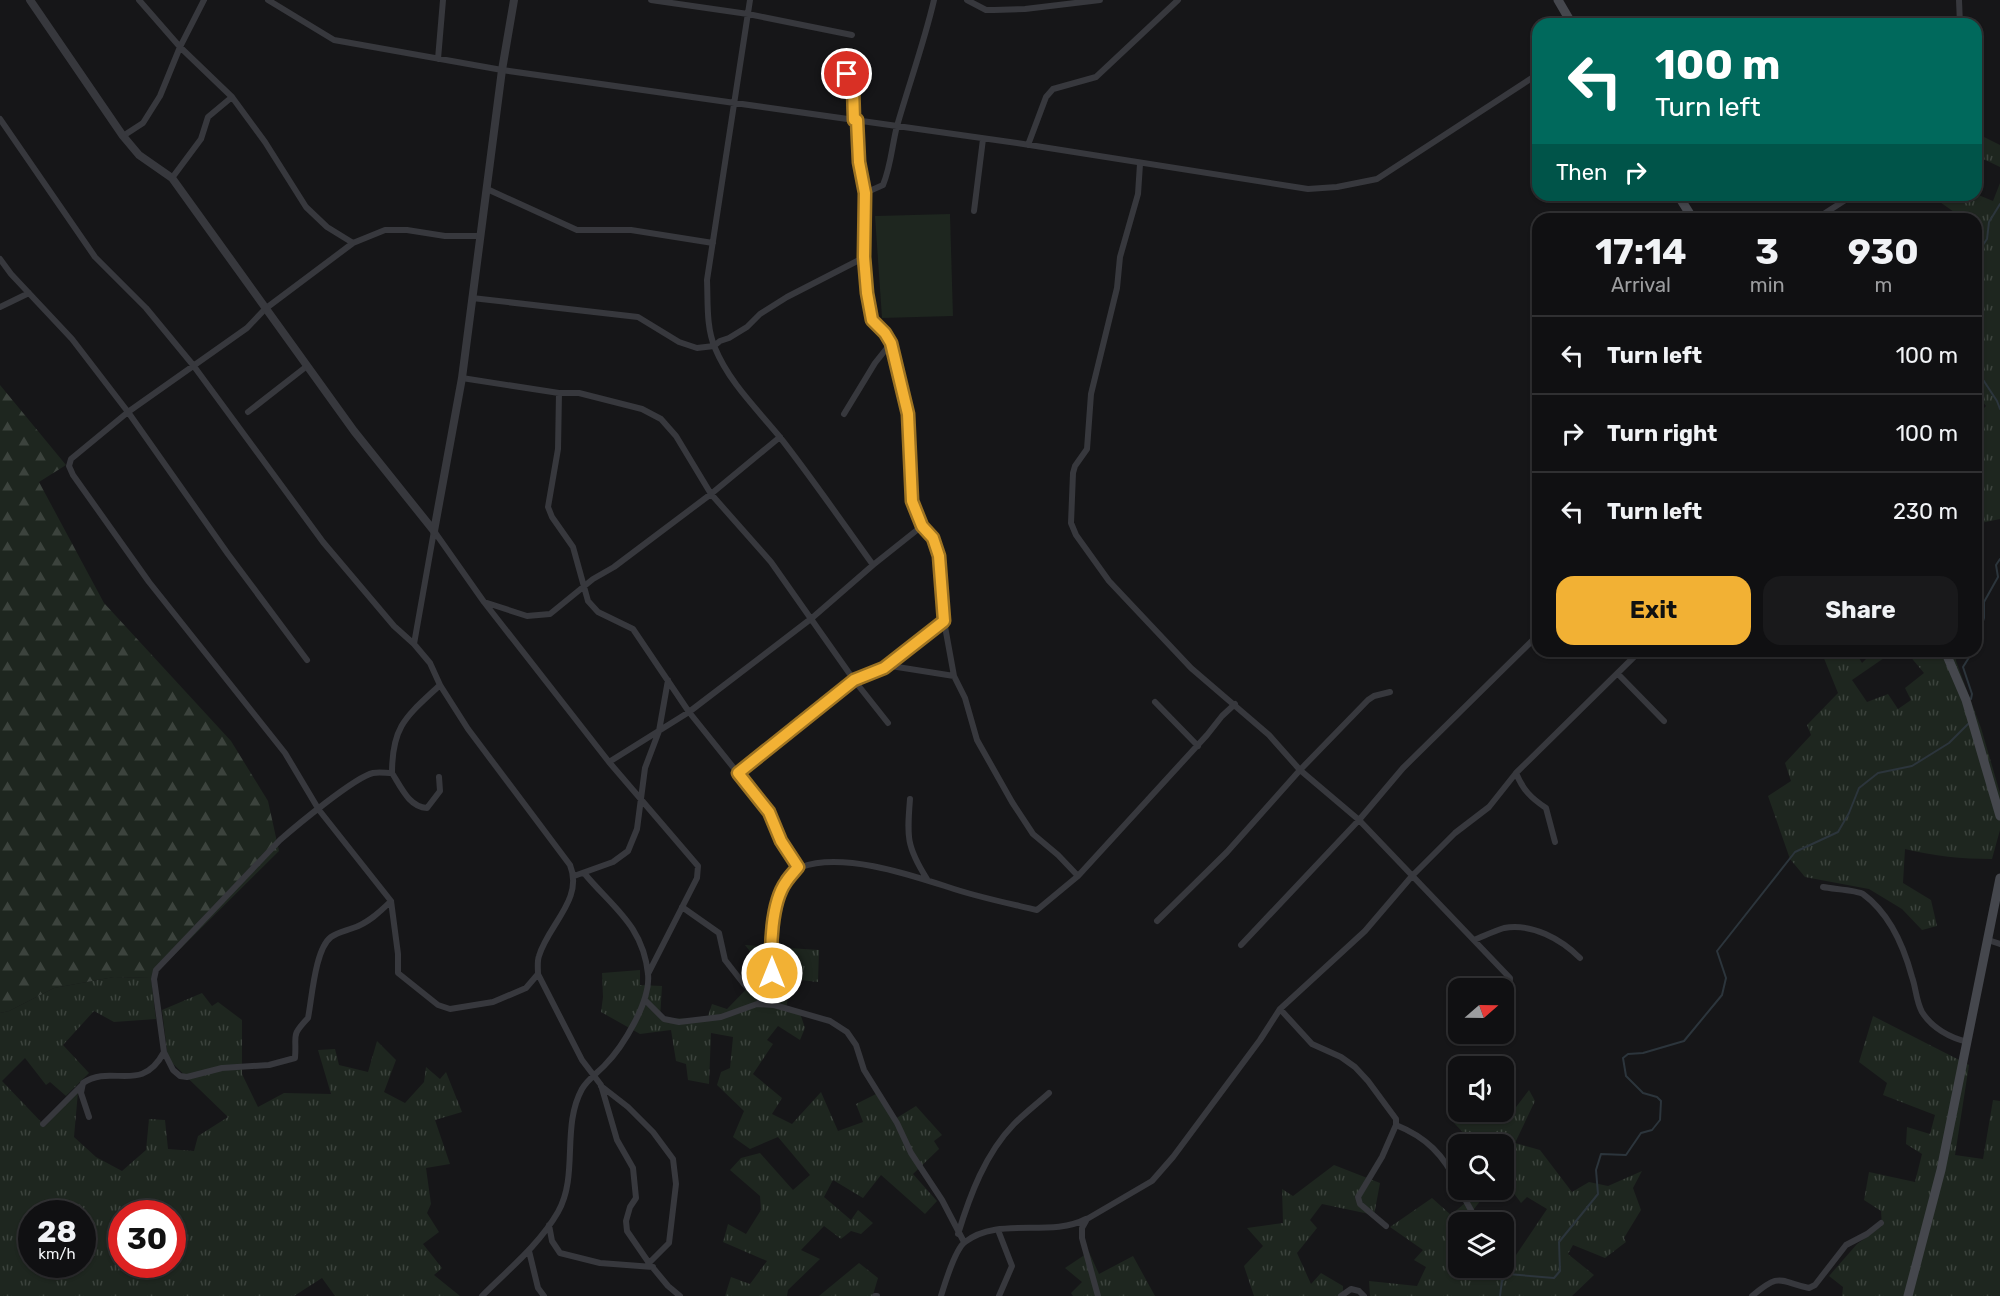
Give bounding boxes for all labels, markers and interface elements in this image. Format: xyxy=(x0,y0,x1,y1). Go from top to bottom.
text: 100 m xyxy=(1655,40,1780,90)
icon: left xyxy=(1556,42,1634,120)
pin xyxy=(821,48,872,99)
icon: arrive xyxy=(830,57,863,90)
text: Turn left xyxy=(1655,91,1760,123)
icon: right xyxy=(1619,156,1652,189)
text: Then xyxy=(1556,159,1607,186)
text: 17:14 xyxy=(1595,230,1687,273)
text: 3 xyxy=(1755,230,1779,273)
text: 930 xyxy=(1848,230,1919,273)
text: Arrival xyxy=(1611,273,1671,297)
text: min xyxy=(1750,273,1785,297)
text: m xyxy=(1874,273,1892,297)
icon: left xyxy=(1556,339,1589,372)
text: Turn left xyxy=(1607,342,1702,369)
text: 100 m xyxy=(1896,342,1958,369)
icon: right xyxy=(1556,417,1589,450)
text: Turn right xyxy=(1607,420,1717,447)
text: 100 m xyxy=(1896,420,1958,447)
icon: left xyxy=(1556,495,1589,528)
text: Turn left xyxy=(1607,498,1702,525)
text: 230 m xyxy=(1893,498,1958,525)
button: Exit xyxy=(1556,576,1751,645)
button: Share xyxy=(1763,576,1958,645)
position arrow xyxy=(740,941,804,1005)
north arrow xyxy=(1448,978,1514,1044)
map controls xyxy=(1448,978,1514,1278)
button: sound xyxy=(1448,1056,1514,1122)
button: search xyxy=(1448,1134,1514,1200)
speed limit sign: 30 xyxy=(108,1200,186,1278)
button: layers xyxy=(1448,1212,1514,1278)
text: 28 xyxy=(37,1214,77,1250)
text: km/h xyxy=(38,1245,76,1263)

